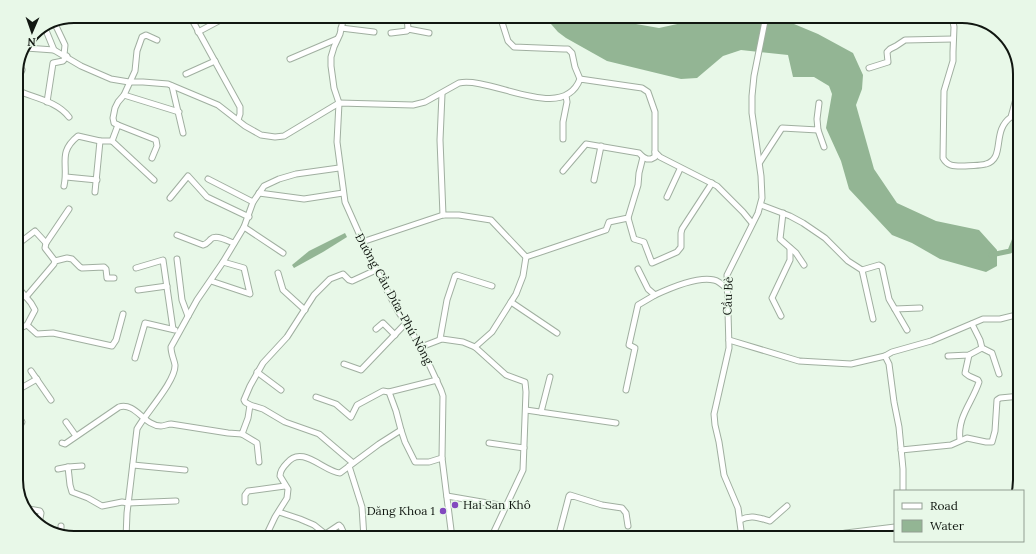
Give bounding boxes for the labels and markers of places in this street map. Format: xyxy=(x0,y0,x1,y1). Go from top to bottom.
place label: Hai San Khô xyxy=(463,497,531,512)
marker: Hai San Khô xyxy=(450,500,460,510)
place label: Dăng Khoa 1 xyxy=(367,503,435,518)
marker: Dăng Khoa 1 xyxy=(438,506,448,516)

